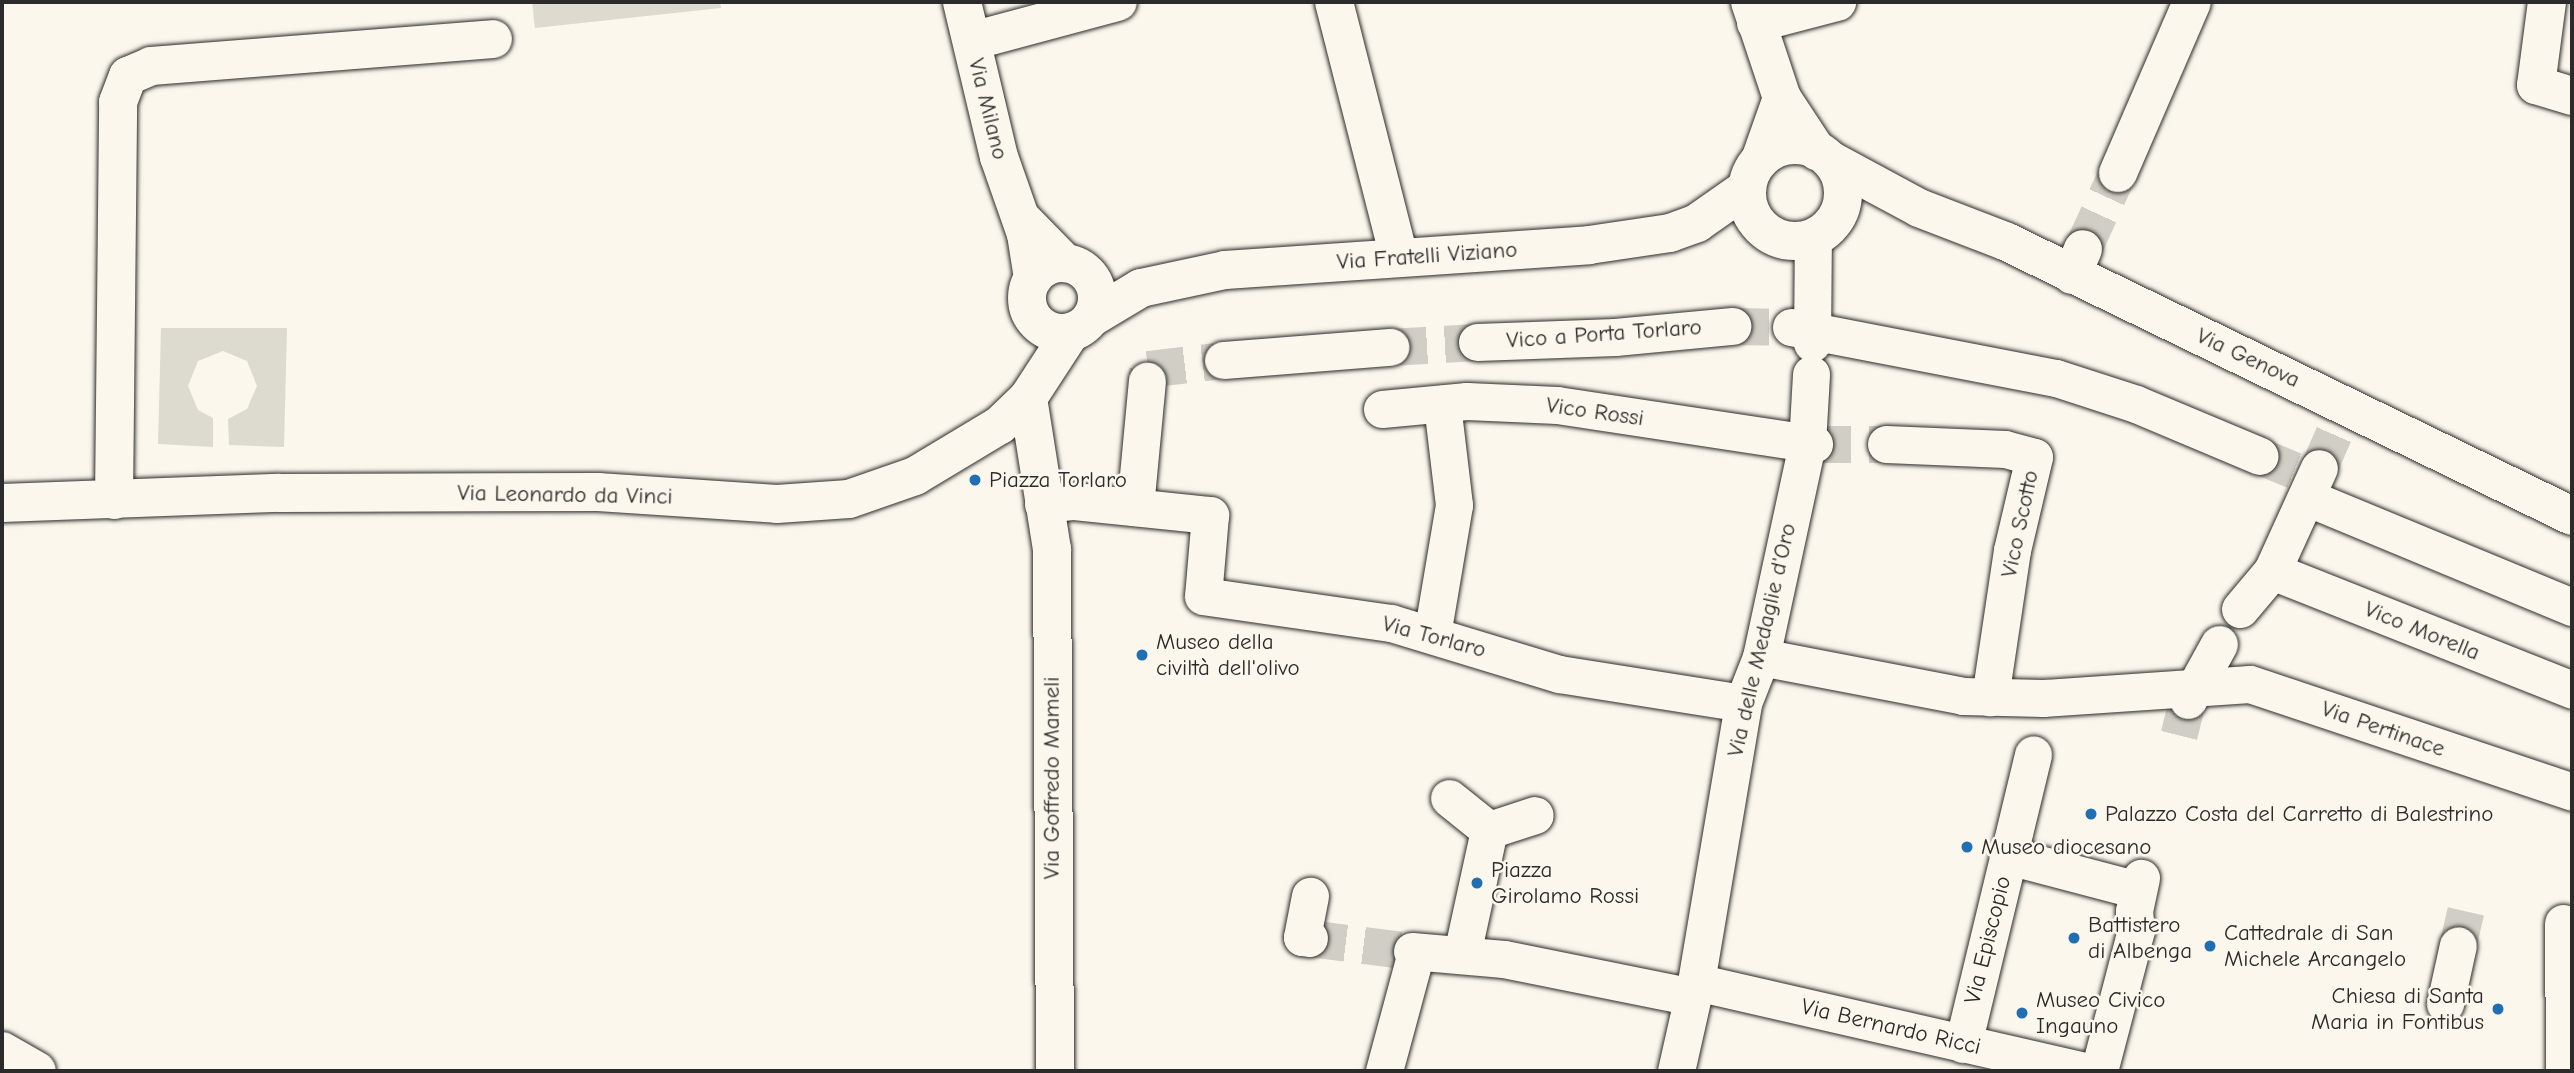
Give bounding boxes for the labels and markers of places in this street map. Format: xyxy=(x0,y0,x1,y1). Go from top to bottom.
place label: Piazza Torlaro xyxy=(989,466,1127,494)
marker: Piazza Torlaro xyxy=(967,472,983,488)
place label: Museo della civiltà dell'olivo xyxy=(1156,628,1300,682)
marker: Museo della civiltà dell'olivo xyxy=(1134,647,1150,663)
place label: Palazzo Costa del Carretto di Balestrino xyxy=(2105,800,2493,828)
marker: Palazzo Costa del Carretto di Balestrino xyxy=(2083,806,2099,822)
place label: Museo diocesano xyxy=(1981,833,2151,861)
marker: Museo diocesano xyxy=(1959,839,1975,855)
place label: Piazza Girolamo Rossi xyxy=(1491,856,1639,910)
marker: Piazza Girolamo Rossi xyxy=(1469,875,1485,891)
place label: Battistero di Albenga xyxy=(2088,911,2192,965)
place label: Cattedrale di San Michele Arcangelo xyxy=(2224,919,2406,973)
marker: Battistero di Albenga xyxy=(2066,930,2082,946)
marker: Cattedrale di San Michele Arcangelo xyxy=(2202,938,2218,954)
place label: Chiesa di Santa Maria in Fontibus xyxy=(2311,982,2484,1036)
place label: Museo Civico Ingauno xyxy=(2036,986,2165,1040)
marker: Chiesa di Santa Maria in Fontibus xyxy=(2490,1001,2506,1017)
marker: Museo Civico Ingauno xyxy=(2014,1005,2030,1021)

